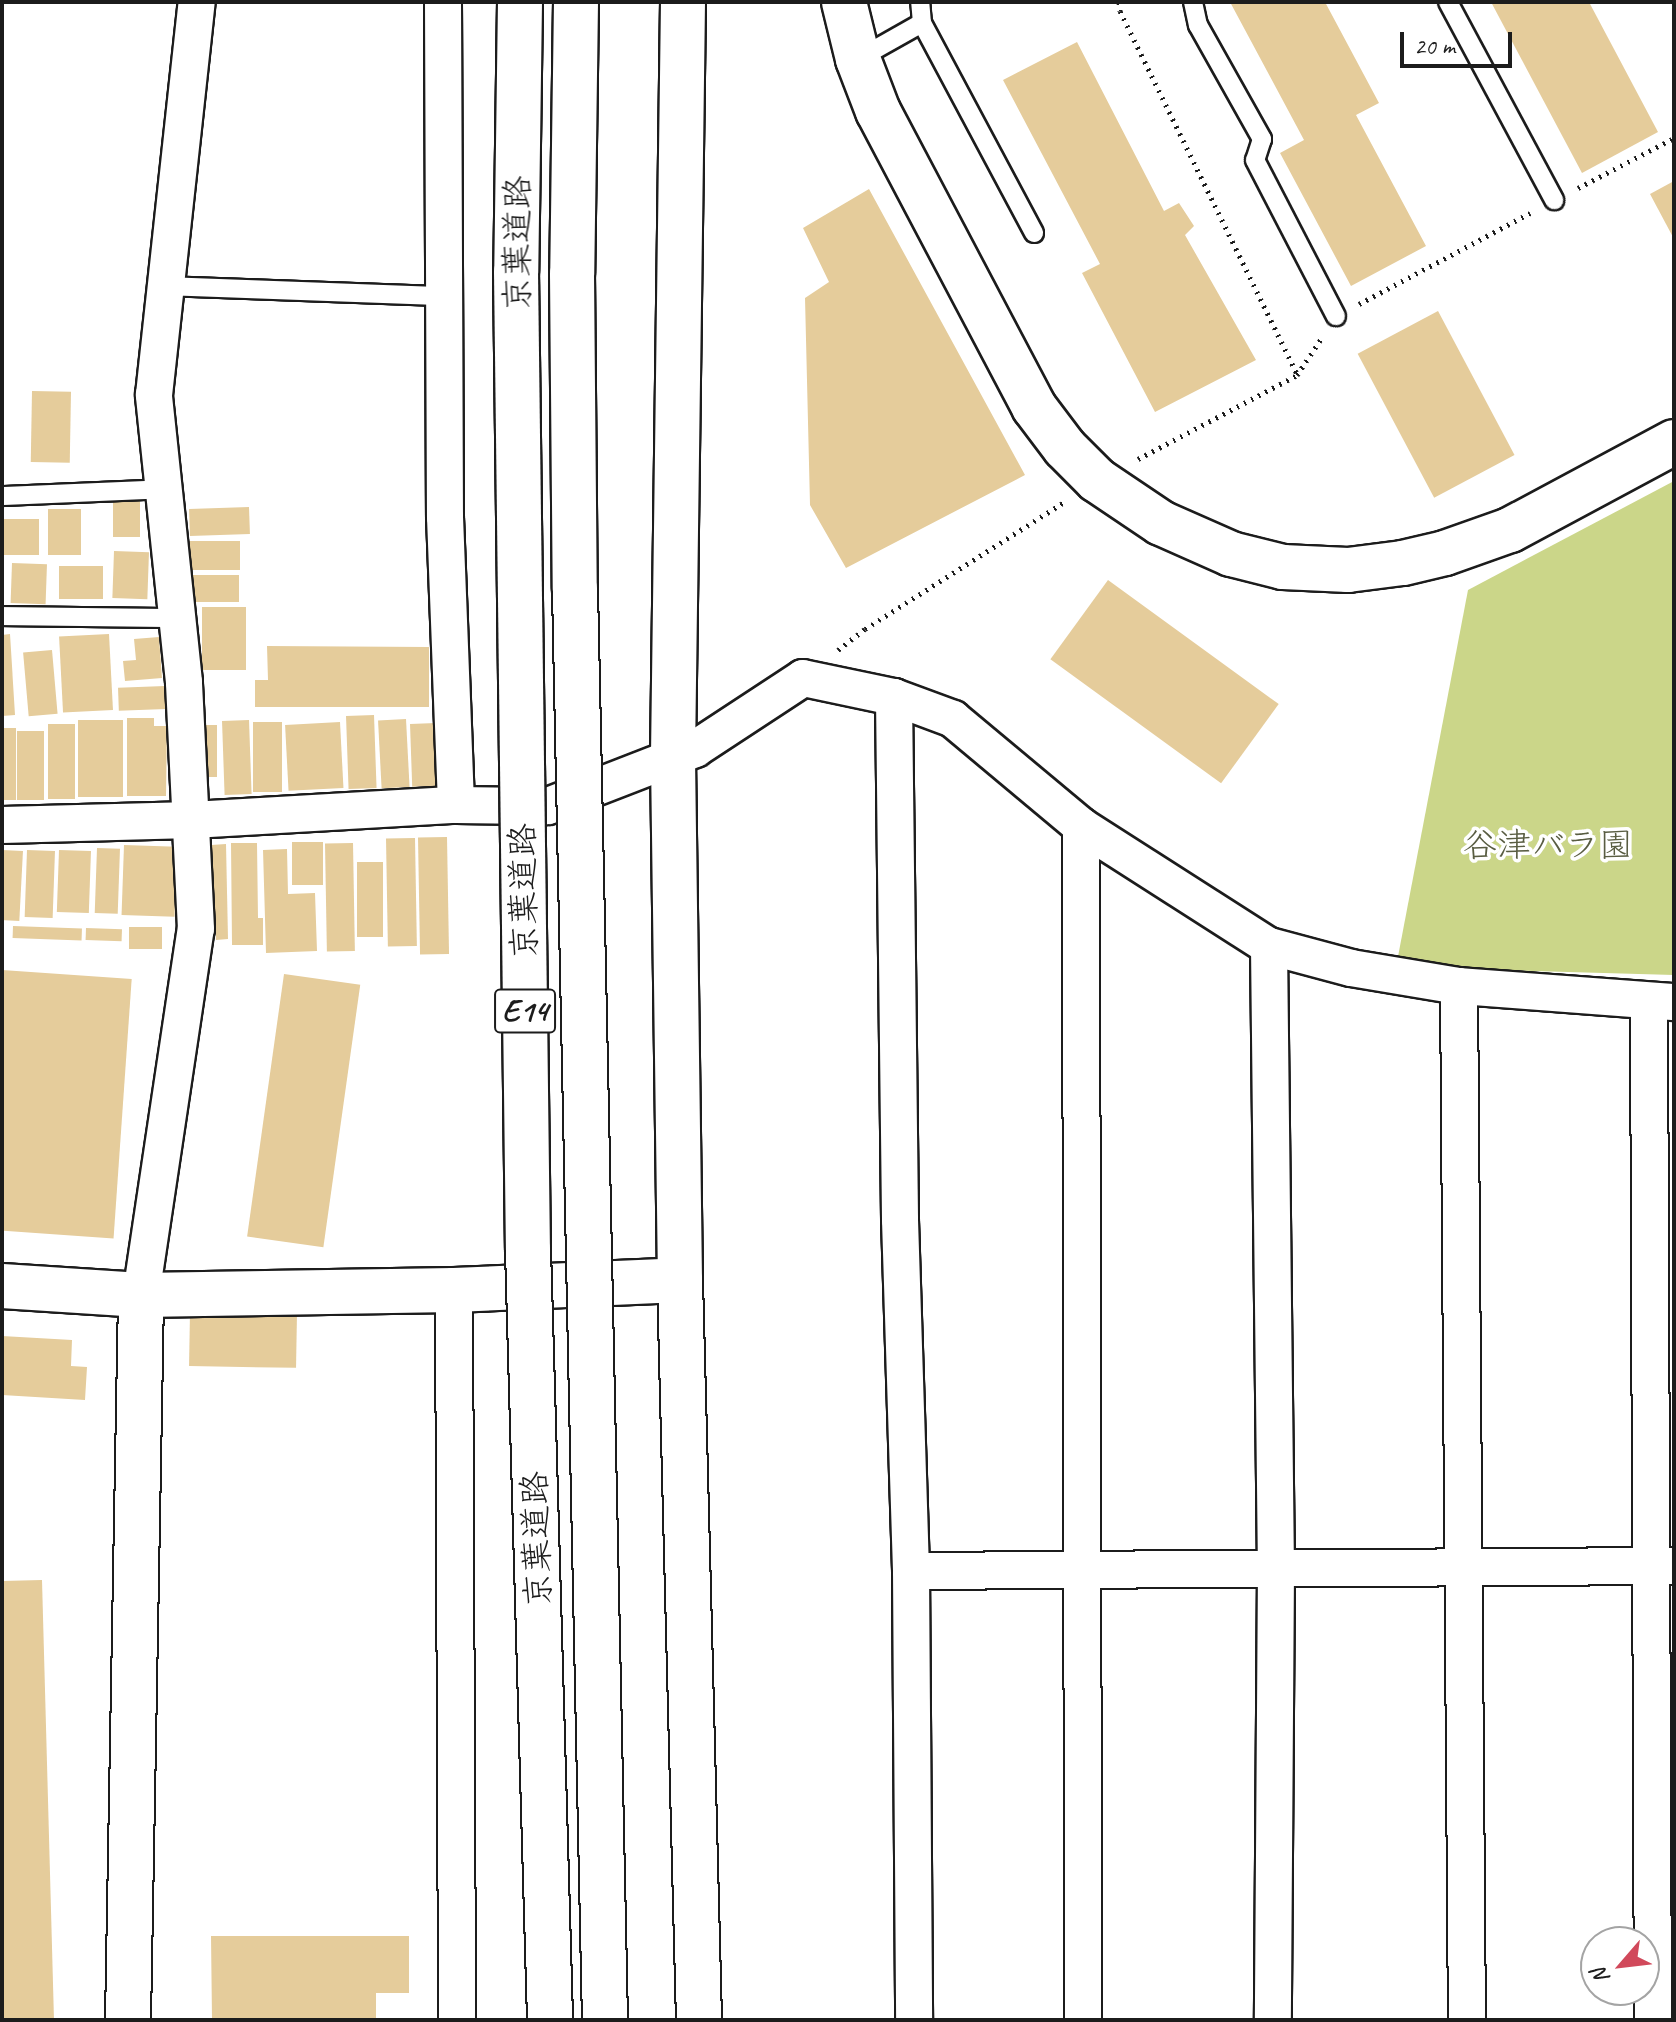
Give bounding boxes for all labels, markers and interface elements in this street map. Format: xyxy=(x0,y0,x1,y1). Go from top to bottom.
scale bar xyxy=(1404,16,1516,66)
text: 20 m xyxy=(1414,31,1455,61)
street label: 京葉道路 xyxy=(497,175,537,311)
street label: 京葉道路 xyxy=(501,823,545,959)
park label: 谷津バラ園 xyxy=(1463,825,1633,865)
road number: E14 xyxy=(493,983,557,1039)
street label: 京葉道路 xyxy=(513,1470,559,1608)
north arrow xyxy=(1580,1926,1660,2006)
text: N xyxy=(1585,1964,1616,1989)

